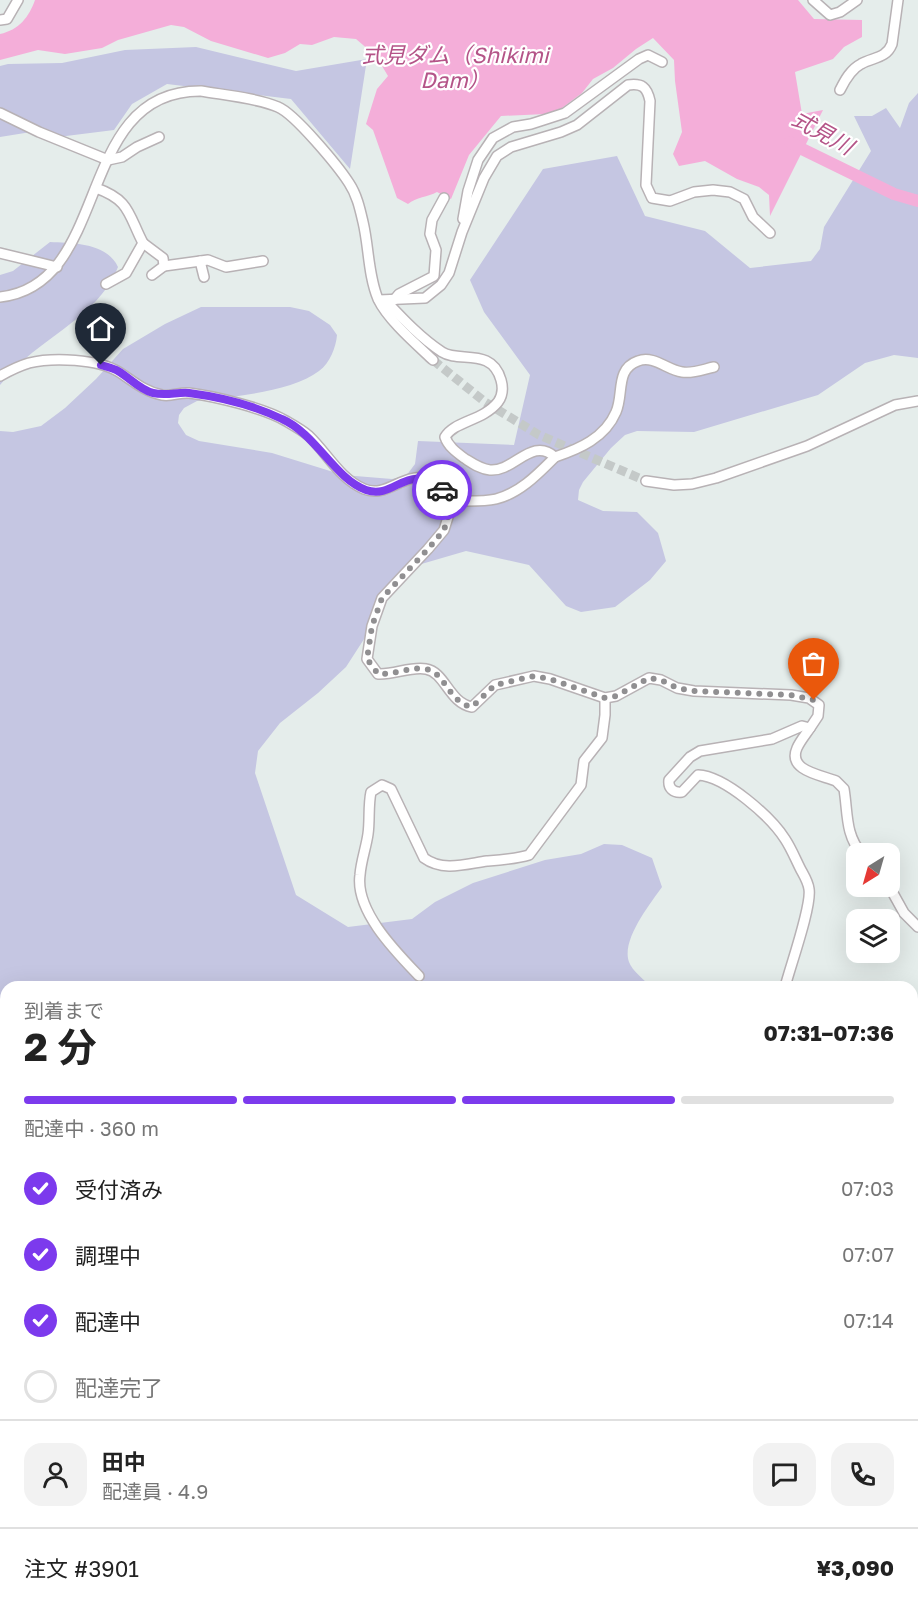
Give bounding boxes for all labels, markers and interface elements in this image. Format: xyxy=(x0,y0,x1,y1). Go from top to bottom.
water label: 式見ダム（Shikimi Dam） xyxy=(361,41,552,93)
water label: 式見川 xyxy=(788,104,860,161)
pin xyxy=(75,303,126,365)
icon: home xyxy=(84,312,117,345)
courier xyxy=(412,460,472,520)
icon: car xyxy=(426,474,459,507)
pin xyxy=(788,638,839,700)
icon: bag xyxy=(797,647,830,680)
north arrow xyxy=(846,843,900,897)
map controls xyxy=(846,843,900,963)
button: layers xyxy=(846,909,900,963)
text: 到着まで xyxy=(24,998,104,1022)
text: 07:31–07:36 xyxy=(764,1019,894,1046)
text: 2 分 xyxy=(24,1023,97,1070)
text: 配達中 · 360 m xyxy=(24,1116,159,1140)
icon: check xyxy=(24,1172,57,1205)
text: 受付済み xyxy=(75,1176,163,1203)
text: 07:03 xyxy=(841,1176,894,1200)
icon: check xyxy=(24,1238,57,1271)
text: 調理中 xyxy=(75,1242,141,1269)
text: 07:07 xyxy=(842,1242,894,1266)
icon: check xyxy=(24,1304,57,1337)
text: 配達中 xyxy=(75,1308,141,1335)
text: 07:14 xyxy=(843,1308,894,1332)
text: 配達完了 xyxy=(75,1374,163,1401)
button: person xyxy=(24,1443,87,1506)
button: chat xyxy=(753,1443,816,1506)
button: phone xyxy=(831,1443,894,1506)
text: 田中 xyxy=(102,1448,146,1475)
text: 配達員 · 4.9 xyxy=(102,1479,208,1503)
text: ¥3,090 xyxy=(816,1554,894,1581)
text: 注文 #3901 xyxy=(24,1555,139,1582)

